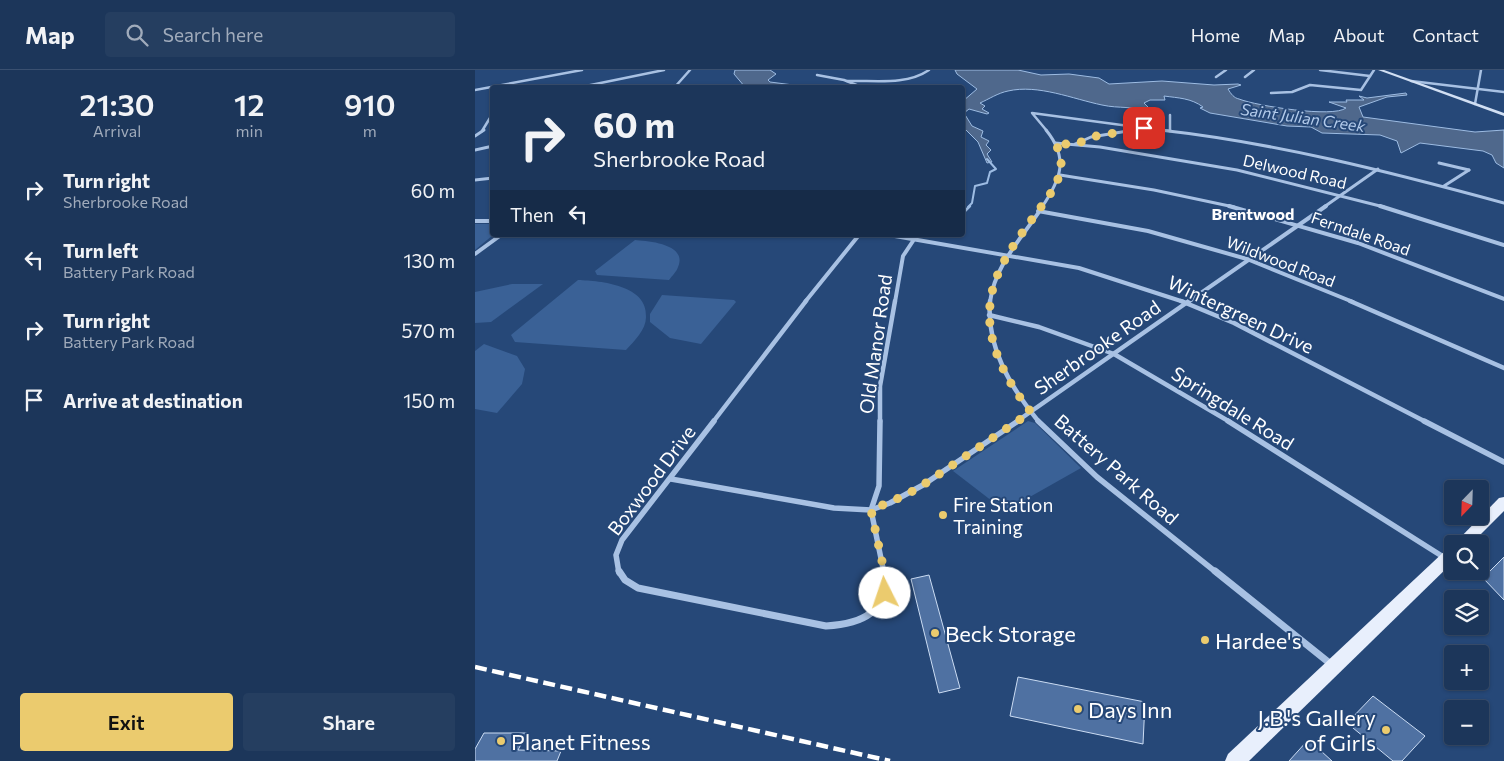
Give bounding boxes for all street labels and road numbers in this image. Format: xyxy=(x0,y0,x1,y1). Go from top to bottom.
street label: Delwood Road xyxy=(1241,150,1349,192)
street label: Ferndale Road xyxy=(1309,207,1413,259)
street label: Wildwood Road xyxy=(1224,232,1338,290)
street label: Wintergreen Drive xyxy=(1164,270,1318,358)
street label: Old Manor Road xyxy=(854,273,896,415)
street label: Sherbrooke Road xyxy=(1029,295,1165,399)
street label: Springdale Road xyxy=(1168,361,1298,455)
street label: Battery Park Road xyxy=(1050,409,1184,529)
street label: Boxwood Drive xyxy=(602,421,700,539)

